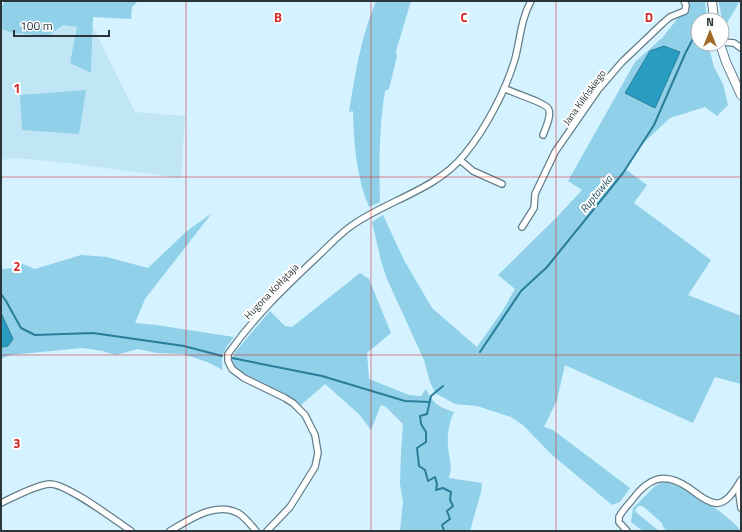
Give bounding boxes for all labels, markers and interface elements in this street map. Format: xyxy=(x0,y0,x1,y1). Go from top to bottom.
text: B xyxy=(274,7,282,27)
text: C xyxy=(460,7,468,27)
text: D xyxy=(645,7,653,27)
scale bar xyxy=(14,12,109,38)
north arrow xyxy=(690,12,730,52)
text: N xyxy=(706,14,714,30)
text: 100 m xyxy=(20,16,53,35)
street label: Jana Kilińskiego xyxy=(559,66,610,128)
text: 1 xyxy=(13,78,21,98)
water label: Ruptawka xyxy=(576,171,617,216)
text: 2 xyxy=(13,256,21,276)
street label: Hugona Kołłątaja xyxy=(241,260,302,323)
text: 3 xyxy=(13,433,21,453)

